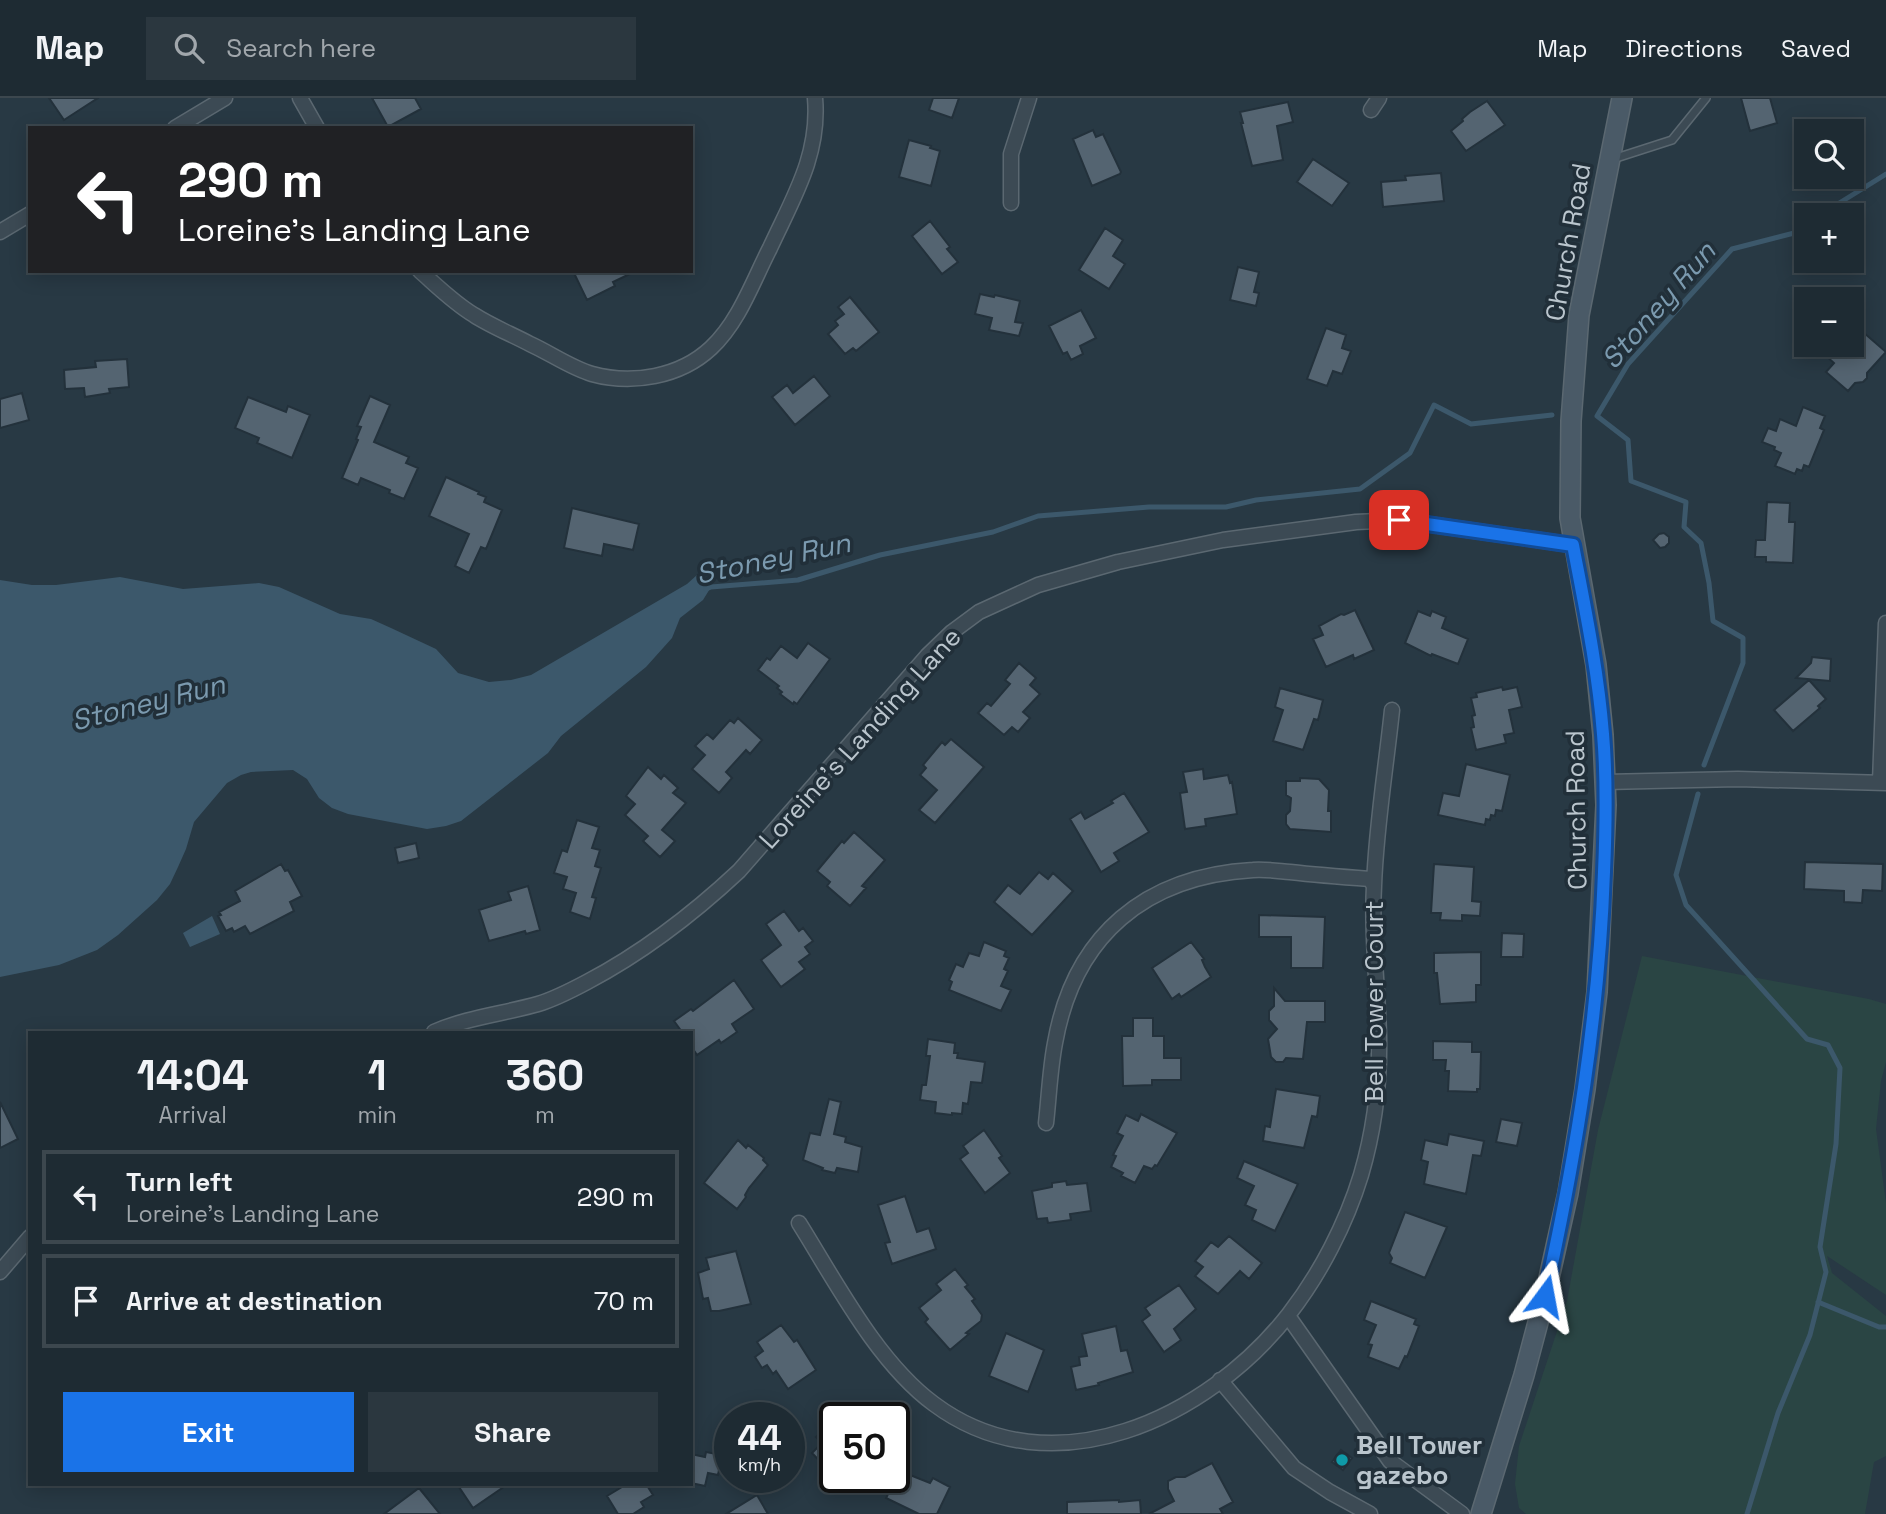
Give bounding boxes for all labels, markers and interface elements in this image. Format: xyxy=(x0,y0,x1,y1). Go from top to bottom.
search box xyxy=(146,17,636,80)
text: Map xyxy=(35,27,104,69)
icon: search xyxy=(170,29,208,67)
text: Search here xyxy=(226,31,376,65)
text: Map xyxy=(1537,33,1587,64)
text: Directions xyxy=(1625,33,1743,64)
text: Saved xyxy=(1781,33,1851,64)
map controls xyxy=(1794,119,1864,357)
button: search xyxy=(1794,119,1864,189)
text: 290 m xyxy=(178,149,323,211)
icon: left xyxy=(63,154,154,245)
street label: Church Road xyxy=(1537,160,1599,324)
button: + xyxy=(1794,203,1864,273)
text: Loreine's Landing Lane xyxy=(178,210,531,250)
water label: Stoney Run xyxy=(1593,233,1724,376)
button: − xyxy=(1794,287,1864,357)
pin xyxy=(1369,490,1429,550)
icon: arrive xyxy=(1380,501,1418,539)
water label: Stoney Run xyxy=(693,524,854,592)
street label: Loreine's Landing Lane xyxy=(751,620,969,856)
water label: Stoney Run xyxy=(68,665,229,738)
street label: Church Road xyxy=(1558,730,1594,890)
street label: Bell Tower Court xyxy=(1357,901,1391,1103)
text: 14:04 xyxy=(137,1049,249,1102)
text: 1 xyxy=(368,1049,387,1102)
text: 360 xyxy=(506,1049,584,1102)
text: Arrival xyxy=(159,1100,227,1130)
text: min xyxy=(357,1100,397,1130)
text: m xyxy=(535,1100,555,1130)
text: Turn left xyxy=(126,1165,233,1199)
icon: left xyxy=(67,1178,105,1216)
text: 290 m xyxy=(577,1180,654,1214)
text: Loreine's Landing Lane xyxy=(126,1199,380,1229)
position arrow xyxy=(1508,1259,1582,1333)
icon: arrive xyxy=(67,1282,105,1320)
text: Arrive at destination xyxy=(126,1284,383,1318)
text: 70 m xyxy=(594,1284,654,1318)
button: Exit xyxy=(63,1392,354,1472)
button: Share xyxy=(368,1392,658,1472)
speed limit sign: 50 xyxy=(819,1402,910,1493)
text: 44 xyxy=(737,1416,782,1460)
place label: Bell Tower gazebo xyxy=(1356,1428,1482,1492)
marker: Bell Tower gazebo xyxy=(1334,1452,1350,1468)
text: km/h xyxy=(738,1453,781,1476)

